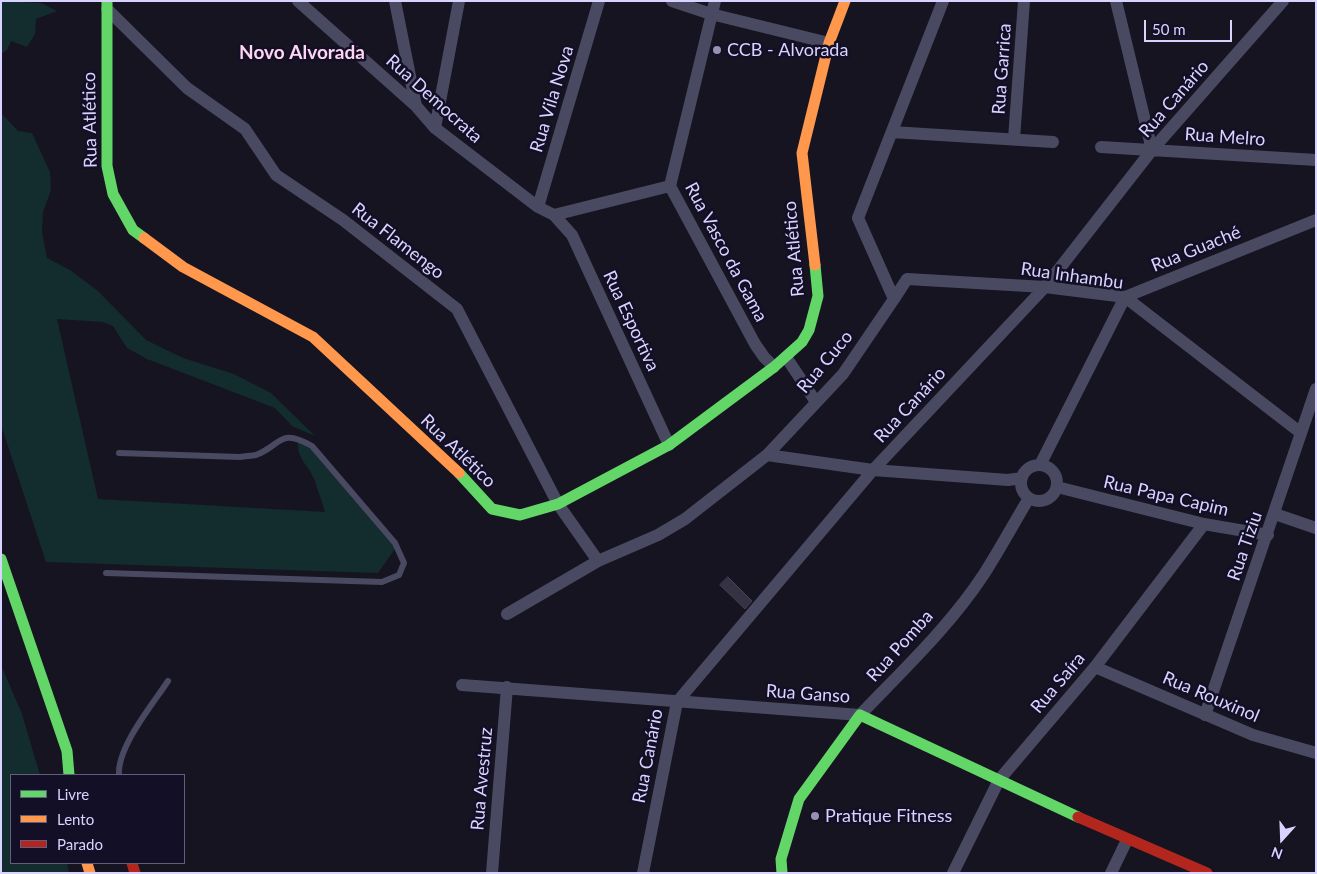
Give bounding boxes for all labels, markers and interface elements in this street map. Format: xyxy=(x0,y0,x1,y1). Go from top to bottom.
scale bar xyxy=(1147,10,1234,42)
text: 50 m xyxy=(1152,20,1186,38)
street label: Rua Garrica xyxy=(988,23,1016,115)
place label: CCB - Alvorada xyxy=(727,39,848,61)
district label: Novo Alvorada xyxy=(239,42,365,64)
street label: Rua Vila Nova xyxy=(526,43,578,155)
marker: CCB - Alvorada xyxy=(711,44,723,56)
street label: Rua Democrata xyxy=(382,50,486,148)
street label: Rua Canário xyxy=(1135,56,1213,142)
street label: Rua Atlético xyxy=(78,72,102,168)
street label: Rua Melro xyxy=(1184,123,1266,151)
street label: Rua Vasco da Gama xyxy=(680,179,772,325)
street label: Rua Flamengo xyxy=(347,198,449,284)
street label: Rua Atlético xyxy=(779,200,809,298)
street label: Rua Guaché xyxy=(1148,221,1244,277)
street label: Rua Inhambu xyxy=(1019,258,1125,294)
street label: Rua Esportiva xyxy=(598,267,664,375)
street label: Rua Cuco xyxy=(793,326,857,398)
street label: Rua Canário xyxy=(870,363,950,447)
street label: Rua Atlético xyxy=(416,410,500,492)
street label: Rua Papa Capim xyxy=(1101,471,1231,521)
street label: Rua Tiziu xyxy=(1223,509,1267,583)
street label: Rua Pomba xyxy=(862,606,938,686)
street label: Rua Saíra xyxy=(1026,648,1090,718)
street label: Rua Rouxinol xyxy=(1159,667,1263,727)
street label: Rua Ganso xyxy=(765,680,851,708)
street label: Rua Canário xyxy=(628,707,668,805)
street label: Rua Avestruz xyxy=(467,727,497,831)
legend xyxy=(10,774,185,864)
text: Livre xyxy=(57,785,89,803)
place label: Pratique Fitness xyxy=(825,805,952,827)
text: Lento xyxy=(57,810,94,828)
marker: Pratique Fitness xyxy=(809,810,821,822)
north arrow xyxy=(1257,814,1307,864)
text: Parado xyxy=(57,835,103,853)
text: N xyxy=(1269,844,1285,863)

